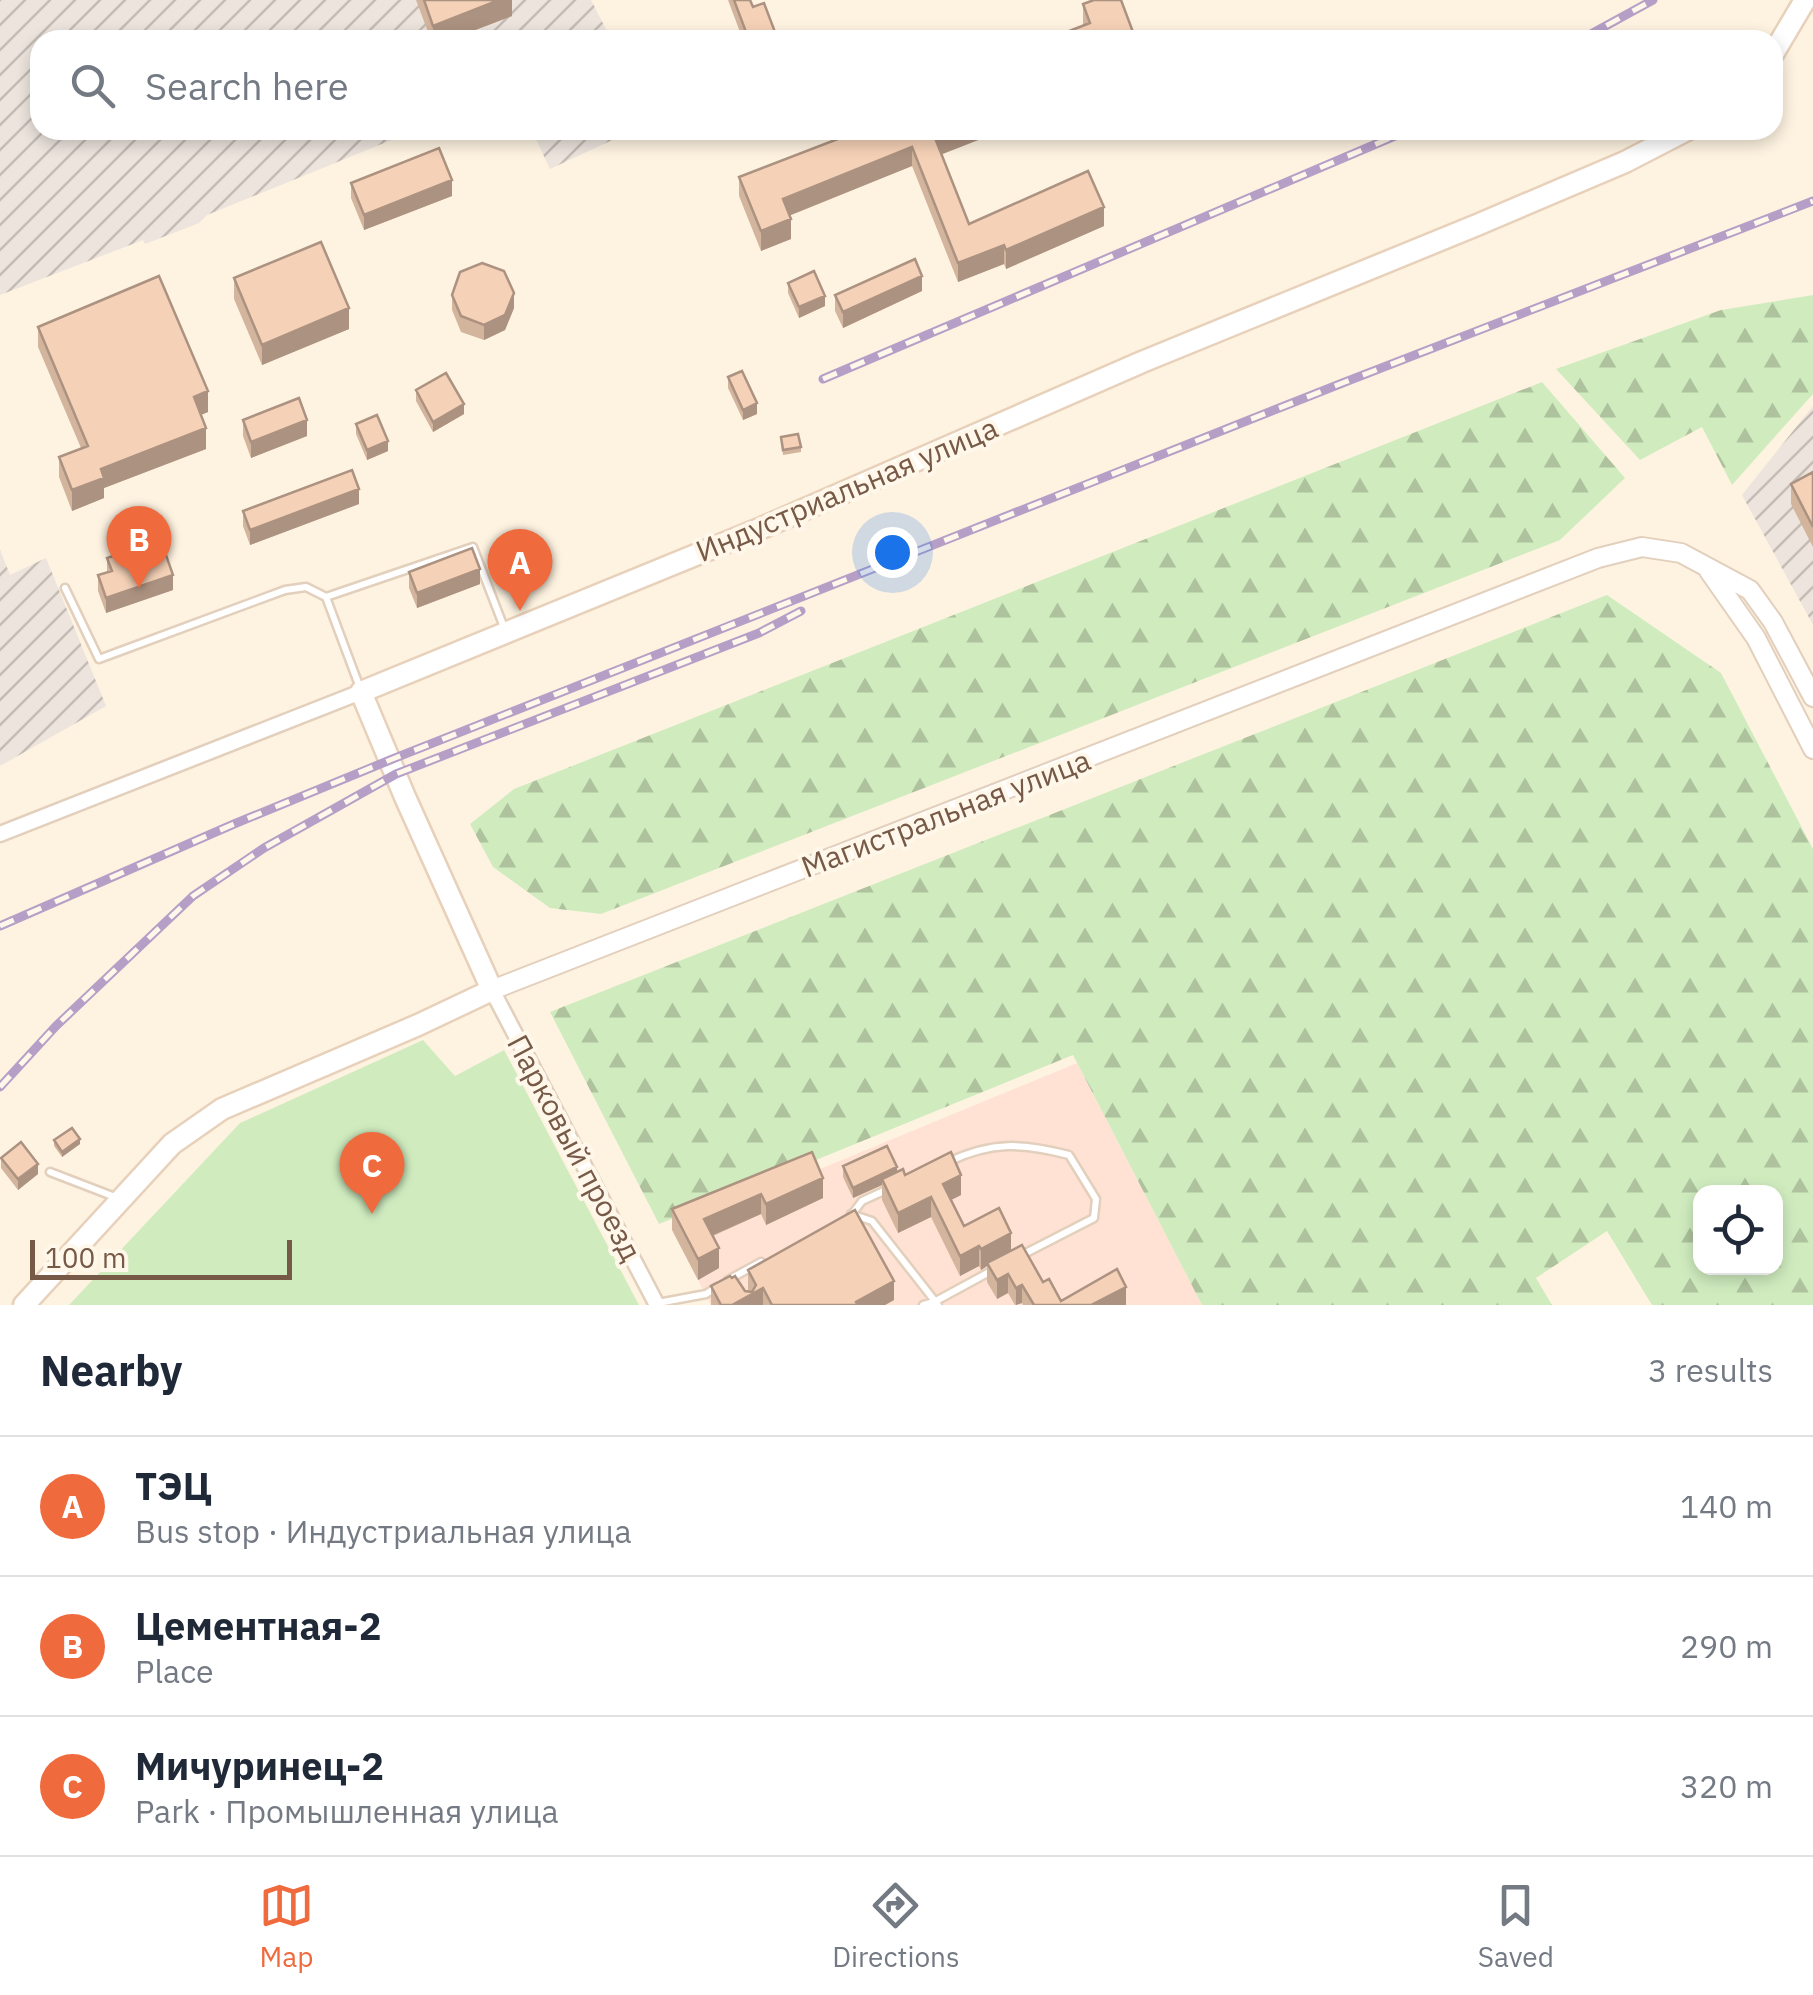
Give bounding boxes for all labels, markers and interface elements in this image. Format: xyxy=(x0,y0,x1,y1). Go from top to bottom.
search box xyxy=(30,30,1783,140)
icon: search xyxy=(65,58,120,113)
text: Search here xyxy=(145,61,349,110)
street label: Индустриальная улица xyxy=(690,407,1003,570)
pin: B xyxy=(106,506,172,588)
your location xyxy=(867,527,918,578)
pin: A xyxy=(488,528,552,611)
street label: Магистральная улица xyxy=(795,739,1096,886)
street label: Парковый проезд xyxy=(499,1027,652,1267)
pin: C xyxy=(340,1132,404,1214)
map controls xyxy=(1693,1185,1783,1275)
button: locate xyxy=(1693,1185,1783,1275)
scale bar xyxy=(30,1235,292,1280)
text: 100 m xyxy=(45,1239,126,1276)
text: Nearby xyxy=(40,1343,182,1398)
text: 3 results xyxy=(1648,1349,1773,1391)
text: ТЭЦ xyxy=(135,1461,212,1510)
text: A xyxy=(62,1485,83,1527)
text: 140 m xyxy=(1680,1485,1773,1527)
text: Bus stop · Индустриальная улица xyxy=(135,1510,632,1552)
text: Цементная-2 xyxy=(135,1601,381,1650)
text: B xyxy=(62,1625,83,1667)
text: 290 m xyxy=(1680,1625,1773,1667)
text: Place xyxy=(135,1650,214,1692)
text: Мичуринец-2 xyxy=(135,1741,384,1790)
text: C xyxy=(62,1765,83,1807)
text: 320 m xyxy=(1680,1765,1773,1807)
text: Park · Промышленная улица xyxy=(135,1790,559,1832)
tab: Map xyxy=(259,1878,314,1975)
tab: Directions xyxy=(832,1878,960,1975)
tab: Saved xyxy=(1478,1878,1554,1975)

